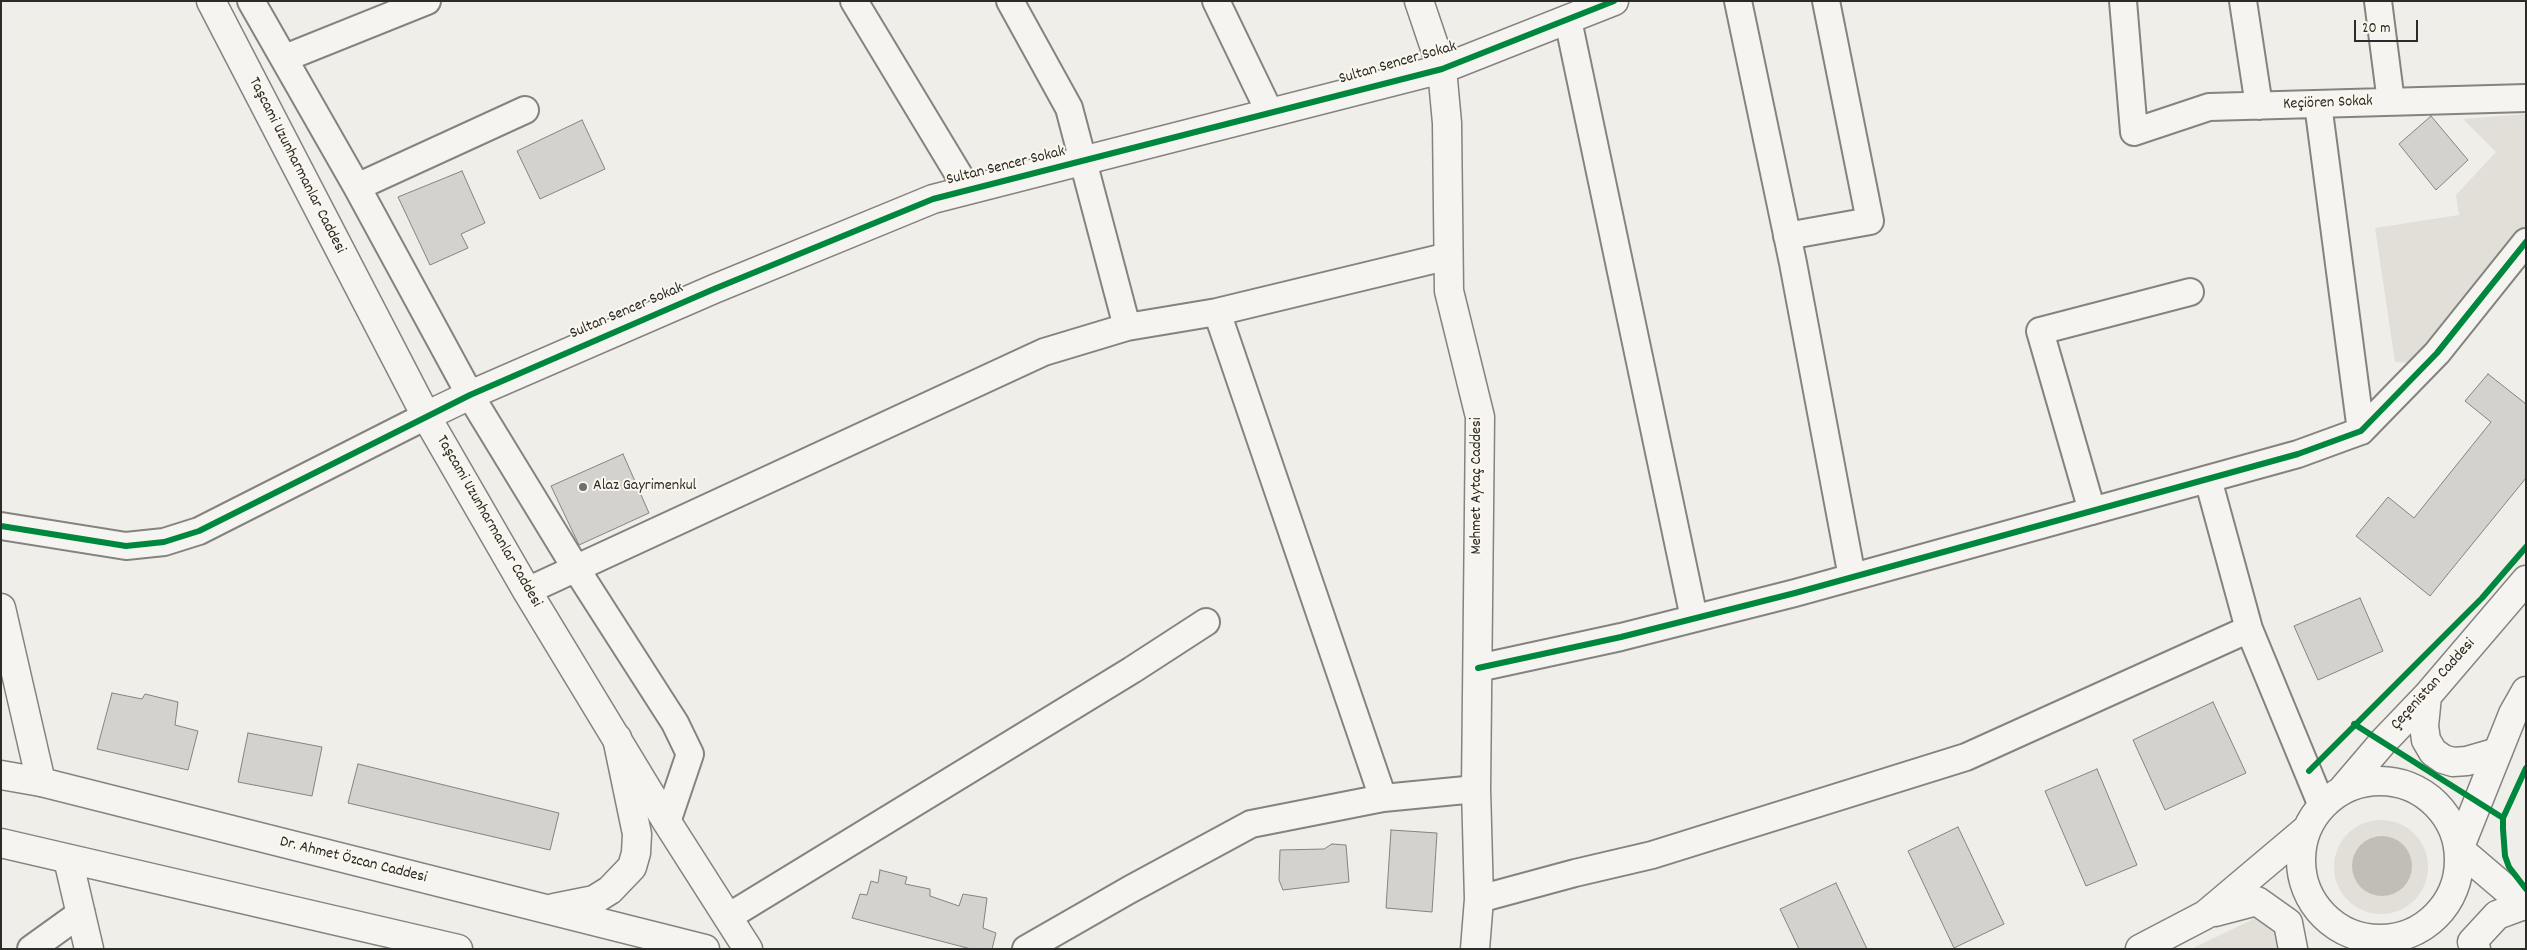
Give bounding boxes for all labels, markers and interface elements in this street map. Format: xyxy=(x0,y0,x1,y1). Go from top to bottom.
scale bar xyxy=(2357,10,2421,42)
text: 20 m xyxy=(2362,18,2390,40)
street label: Sultan Sencer Sokak xyxy=(1337,38,1459,90)
street label: Taşcami Uzunharmanlar Caddesi xyxy=(243,75,349,257)
street label: Keçiören Sokak xyxy=(2283,93,2373,115)
street label: Sultan Sencer Sokak xyxy=(945,143,1067,191)
street label: Sultan Sencer Sokak xyxy=(567,279,687,345)
street label: Mehmet Aytaç Caddesi xyxy=(1468,417,1488,555)
street label: Taşcami Uzunharmanlar Caddesi xyxy=(431,433,545,611)
place label: Alaz Gayrimenkul xyxy=(593,477,696,497)
marker: Alaz Gayrimenkul xyxy=(577,481,589,493)
street label: Çeçenistan Caddesi xyxy=(2388,635,2480,735)
street label: Dr. Ahmet Özcan Caddesi xyxy=(277,833,429,889)

